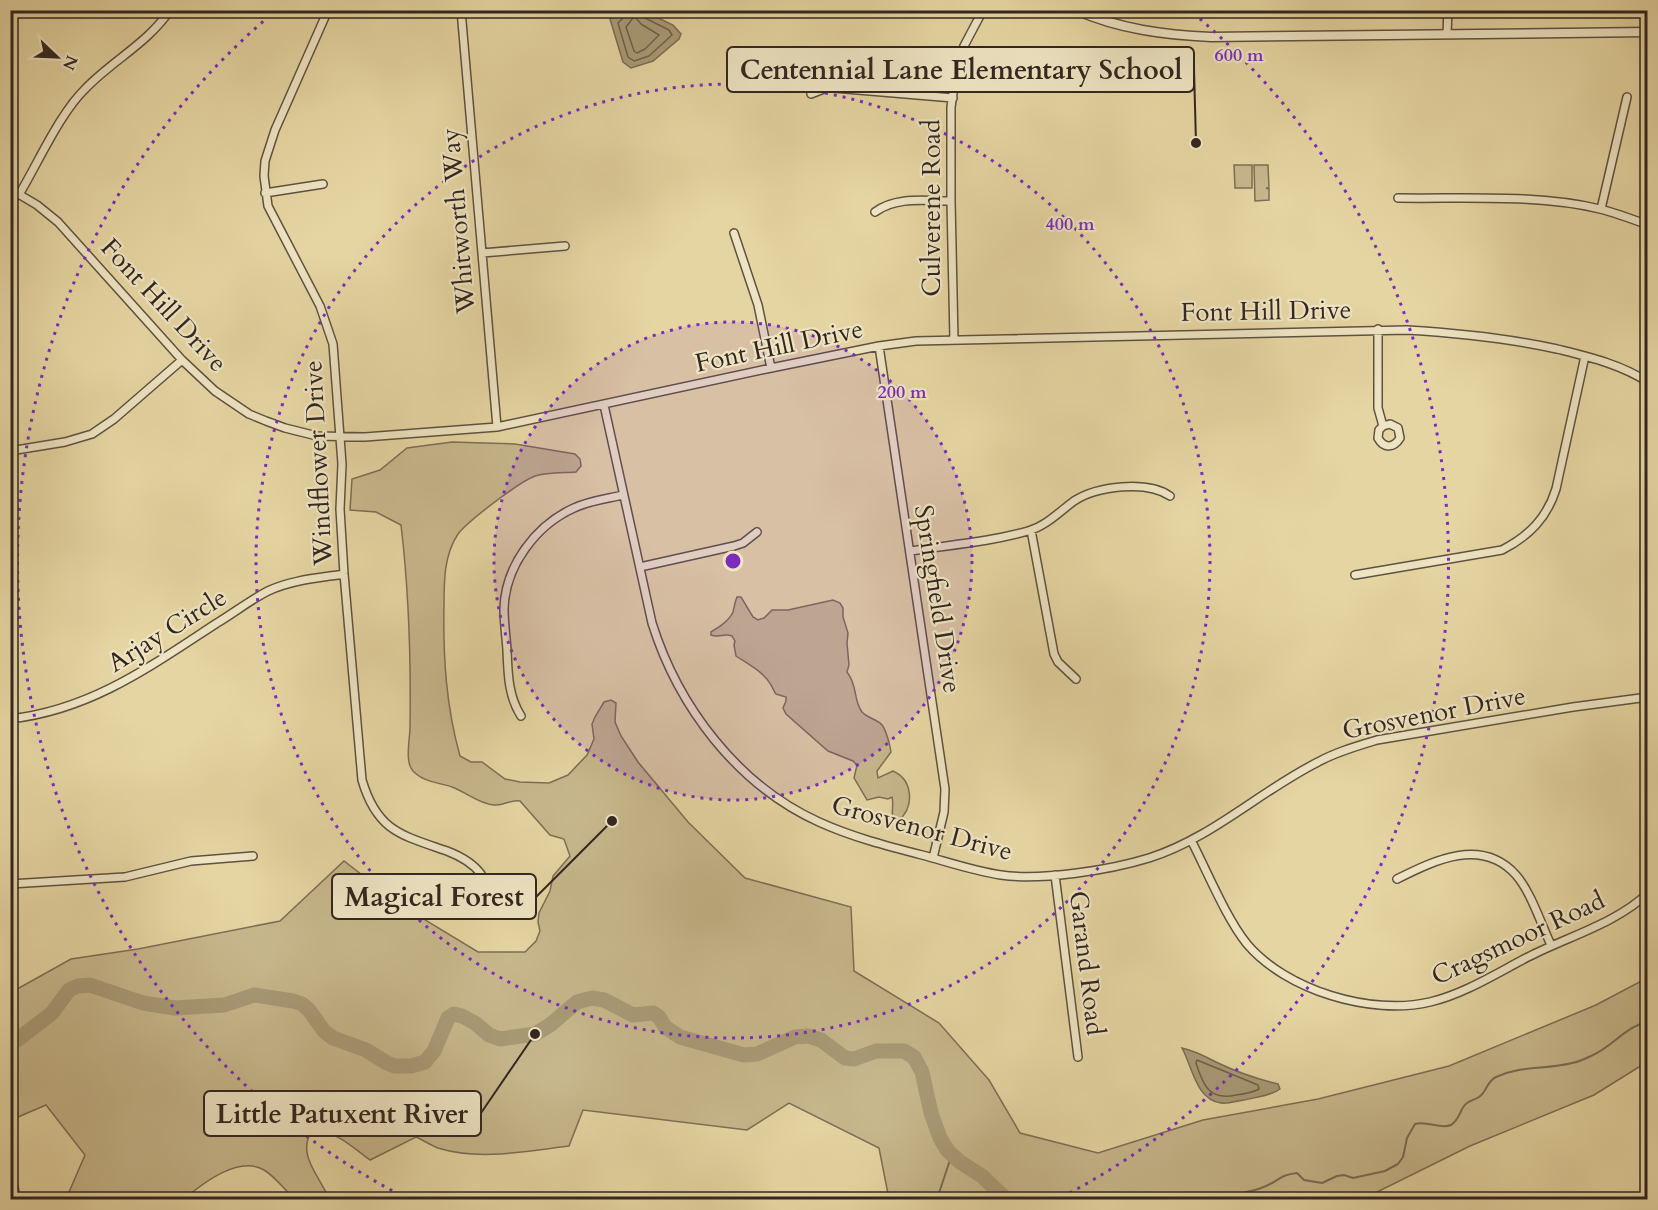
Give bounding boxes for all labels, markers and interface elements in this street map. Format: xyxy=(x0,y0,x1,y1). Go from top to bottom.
north arrow xyxy=(27,27,87,87)
text: 600 m xyxy=(1214,43,1264,68)
callout: Centennial Lane Elementary School xyxy=(727,47,1194,92)
text: N xyxy=(57,52,83,73)
text: Centennial Lane Elementary School xyxy=(740,52,1182,89)
street label: Culverene Road xyxy=(914,119,949,297)
street label: Whitworth Way xyxy=(432,127,484,316)
text: 400 m xyxy=(1045,212,1095,237)
street label: Font Hill Drive xyxy=(93,231,235,379)
street label: Font Hill Drive xyxy=(1180,292,1352,330)
street label: Font Hill Drive xyxy=(692,311,866,381)
street label: Windflower Drive xyxy=(295,359,341,568)
text: 200 m xyxy=(877,380,927,405)
street label: Springfield Drive xyxy=(906,503,970,695)
centre of rings xyxy=(723,551,743,571)
street label: Arjay Circle xyxy=(101,580,233,680)
street label: Grosvenor Drive xyxy=(1339,678,1529,748)
street label: Grosvenor Drive xyxy=(828,787,1016,869)
callout: Magical Forest xyxy=(332,874,536,919)
text: Magical Forest xyxy=(344,879,524,916)
street label: Cragsmoor Road xyxy=(1426,882,1611,993)
street label: Garand Road xyxy=(1061,889,1113,1037)
callout: Little Patuxent River xyxy=(204,1091,481,1136)
text: Little Patuxent River xyxy=(216,1096,468,1133)

